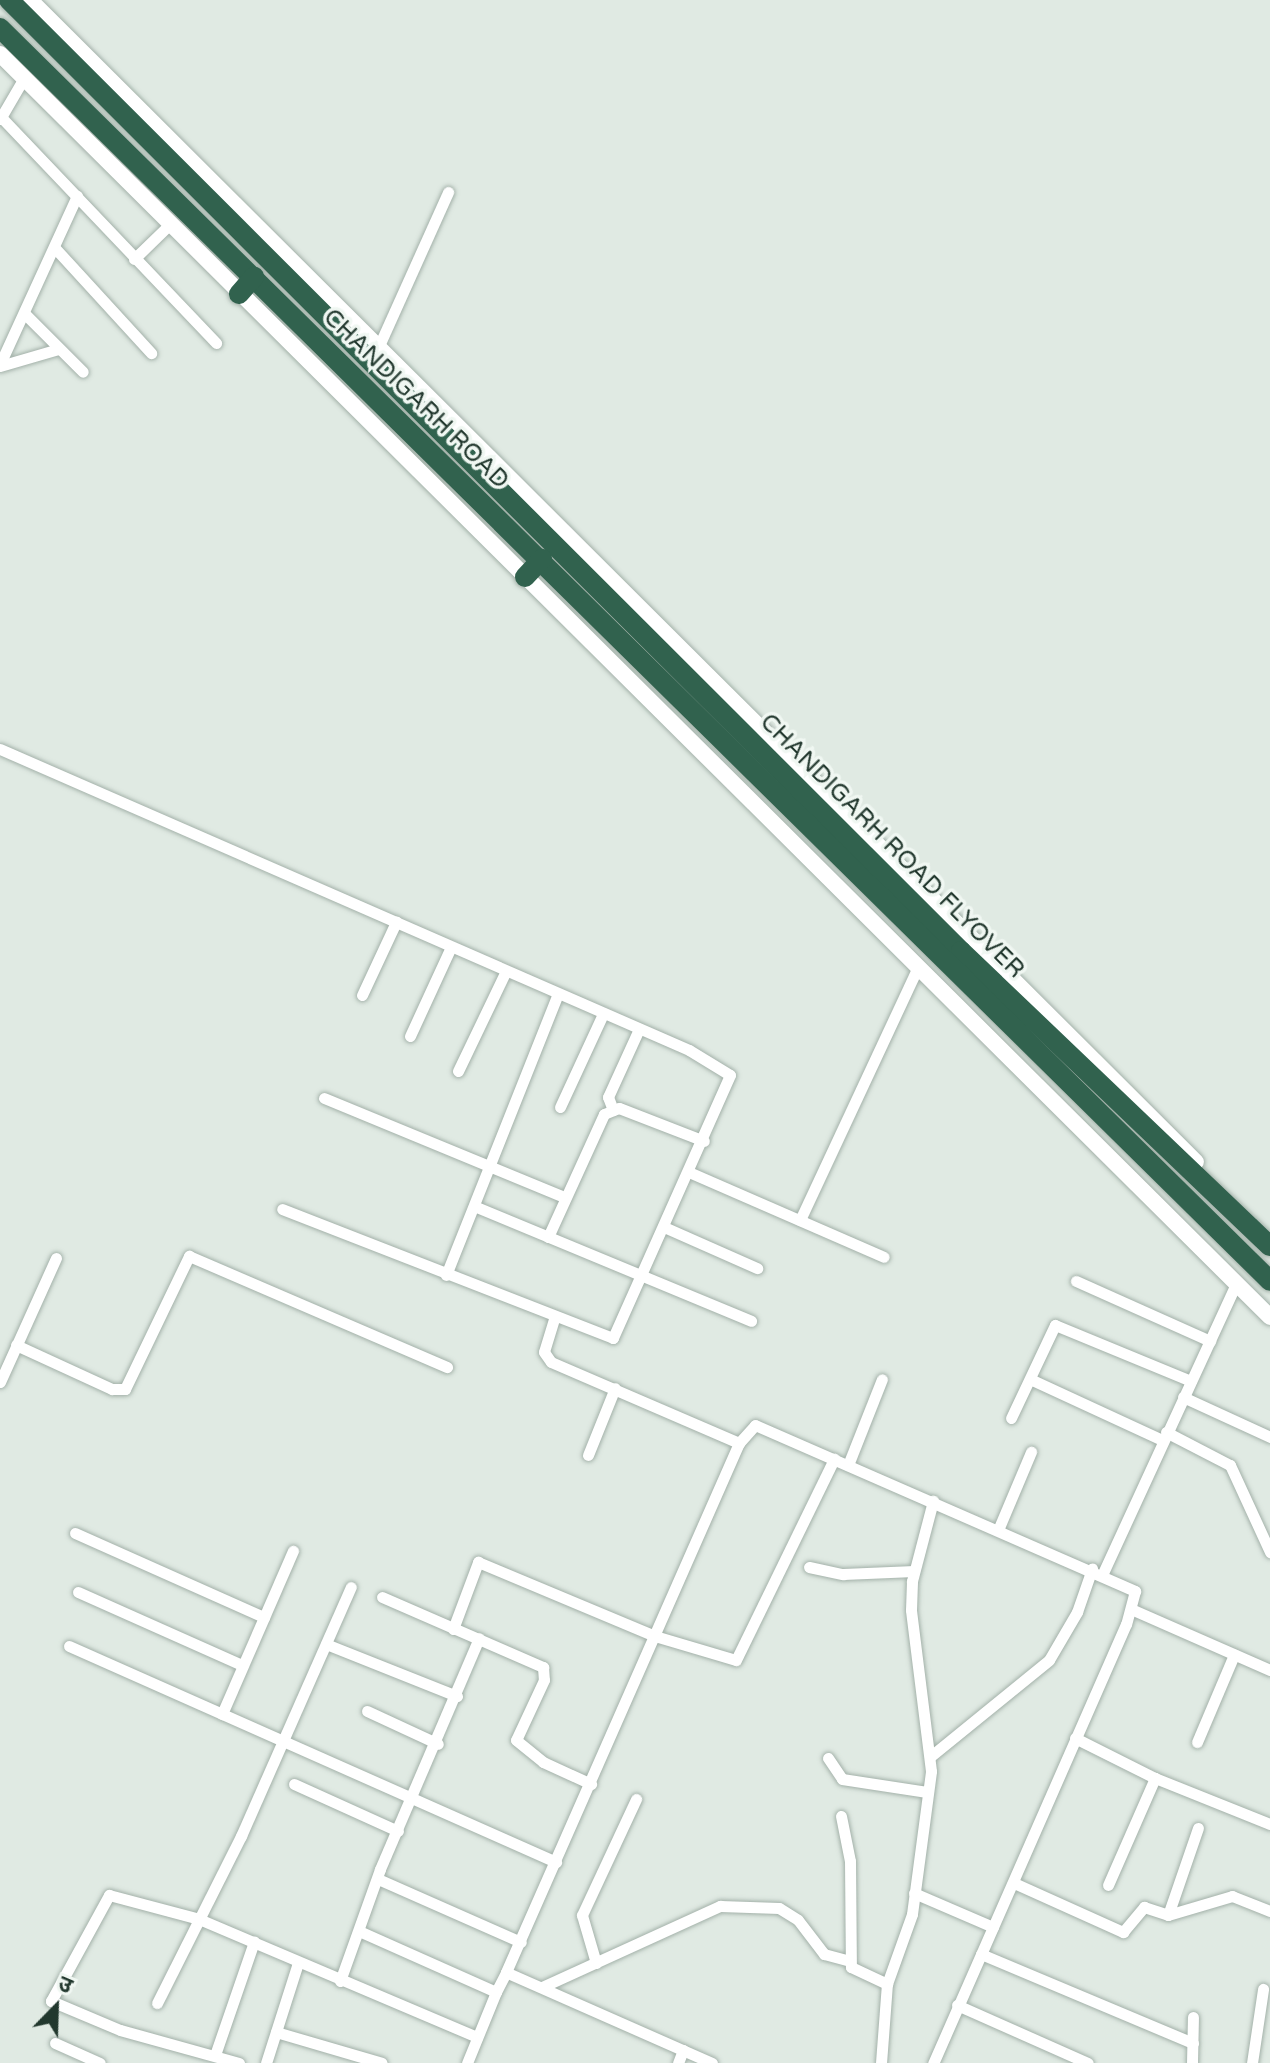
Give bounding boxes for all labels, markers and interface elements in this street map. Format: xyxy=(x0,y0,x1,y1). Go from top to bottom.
street label: CHANDIGARH ROAD xyxy=(317,303,515,495)
street label: CHANDIGARH ROAD FLYOVER xyxy=(754,708,1030,984)
north arrow xyxy=(16,1967,96,2047)
text: उ xyxy=(54,1970,76,1999)

